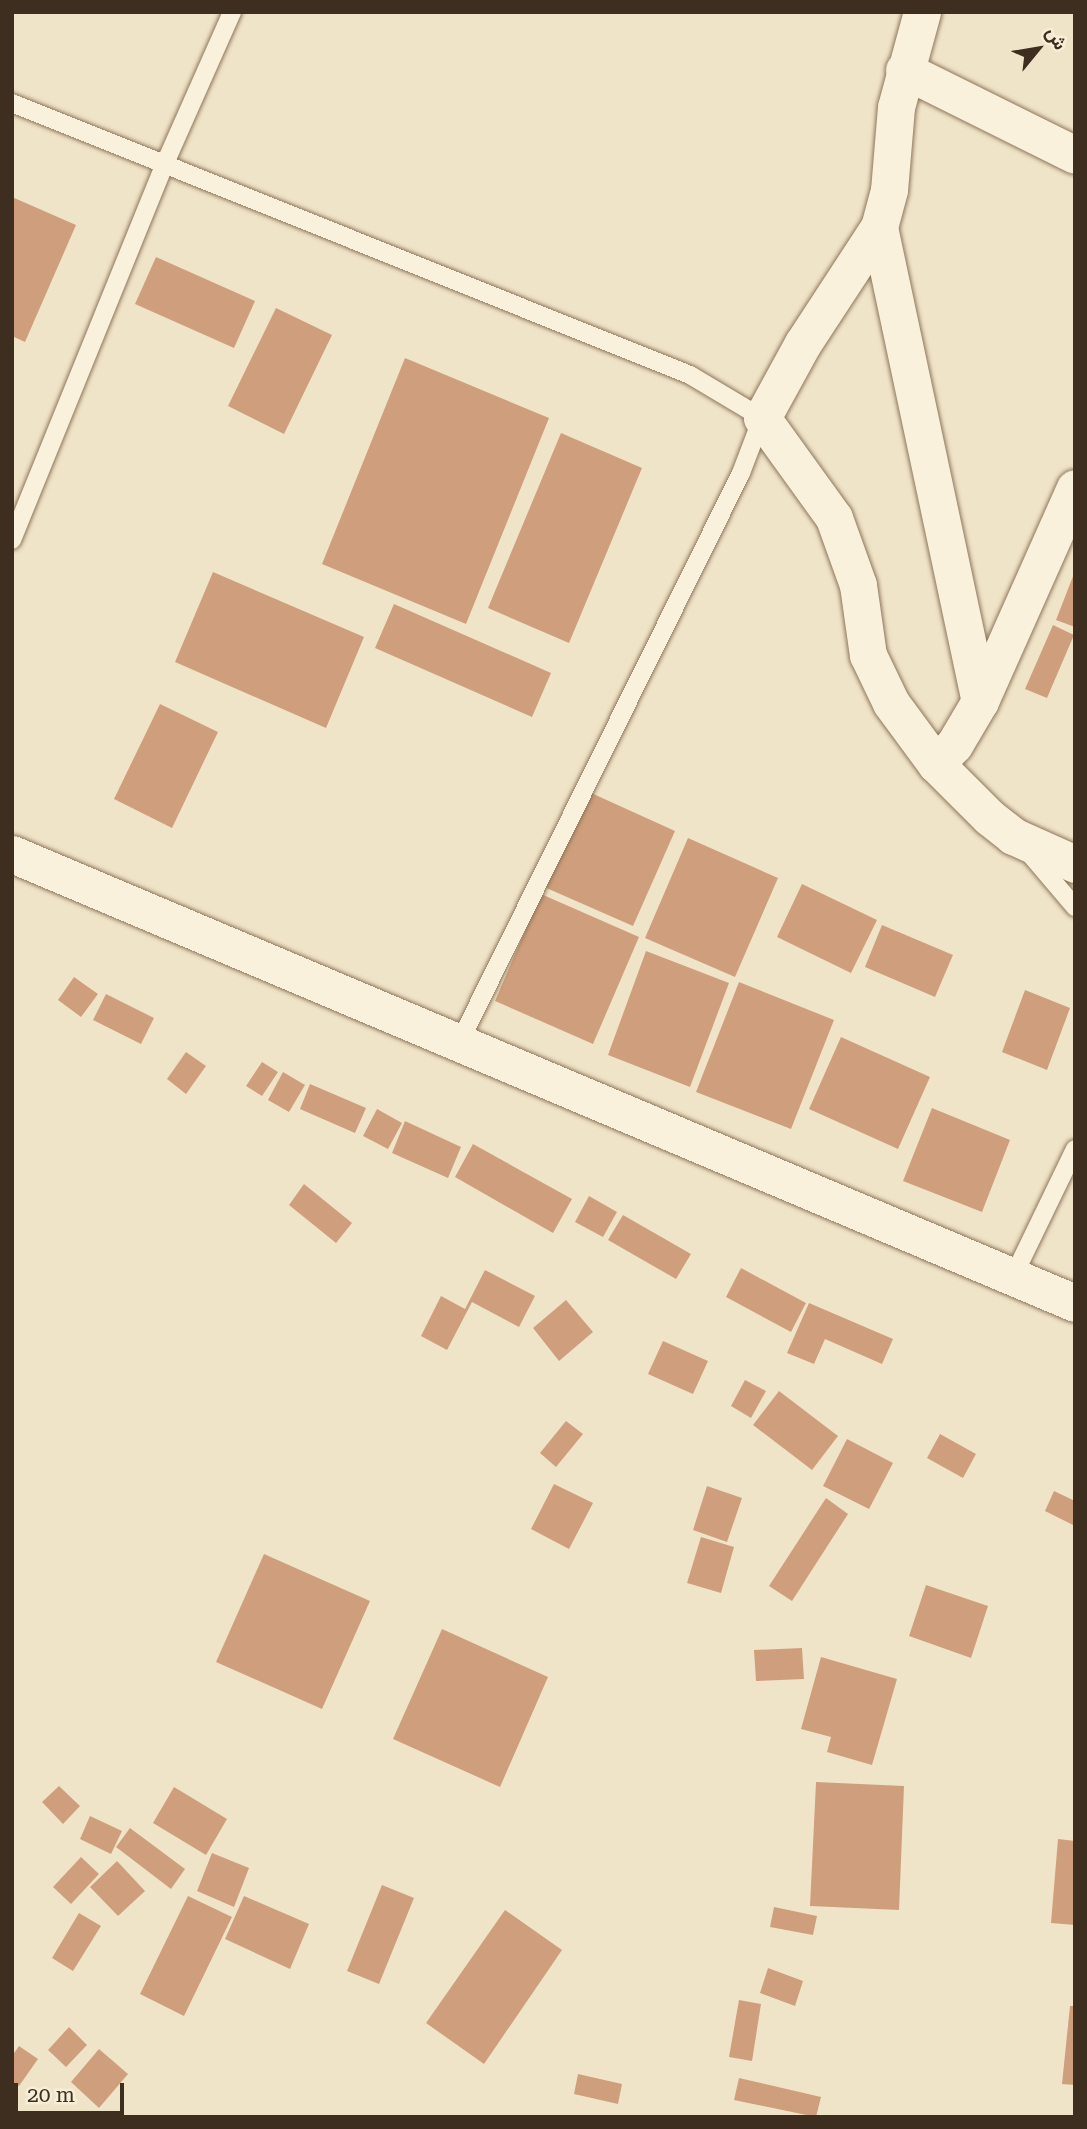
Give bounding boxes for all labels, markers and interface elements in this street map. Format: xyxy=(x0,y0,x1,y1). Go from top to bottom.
north arrow xyxy=(1003,14,1073,84)
text: ش xyxy=(1041,23,1072,54)
scale bar xyxy=(18,2070,128,2114)
text: 20 m xyxy=(27,2083,75,2107)

